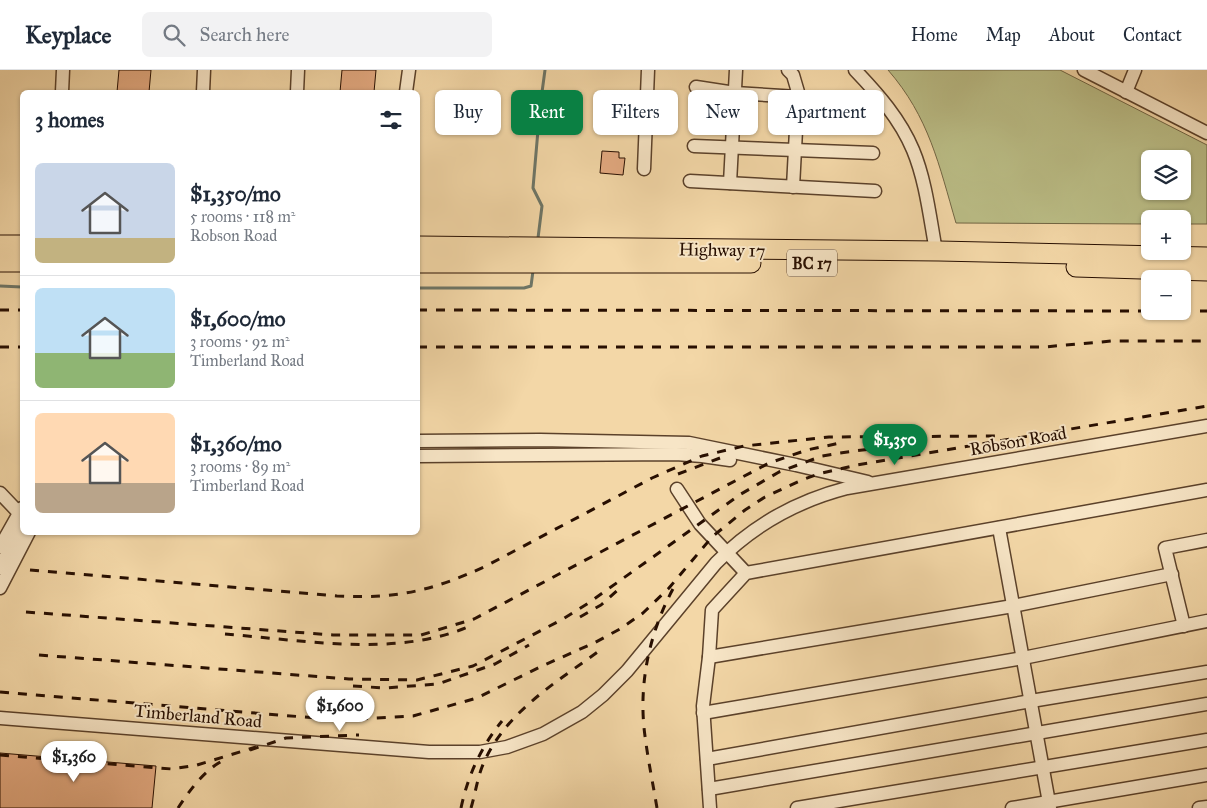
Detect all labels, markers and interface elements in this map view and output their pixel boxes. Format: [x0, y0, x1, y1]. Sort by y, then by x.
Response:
search box [142, 12, 492, 57]
text: Keyplace [25, 20, 112, 50]
icon: search [160, 21, 188, 49]
text: Search here [200, 23, 289, 46]
text: Home [911, 24, 958, 46]
text: Map [986, 24, 1021, 46]
text: About [1049, 24, 1095, 46]
text: Contact [1123, 24, 1182, 46]
chip: Buy [435, 90, 501, 135]
chip: Rent [511, 90, 583, 135]
chip: Filters [593, 90, 678, 135]
chip: New [688, 90, 758, 135]
chip: Apartment [768, 90, 884, 135]
icon: filters [377, 106, 405, 134]
text: 3 homes [35, 107, 104, 133]
map controls [1141, 150, 1191, 320]
button: layers [1141, 150, 1191, 200]
text: $1,350/mo [190, 181, 281, 207]
icon: home [75, 183, 135, 243]
text: 5 rooms · 118 m² [190, 207, 295, 226]
button: + [1141, 210, 1191, 260]
text: Robson Road [190, 226, 277, 245]
street label: Highway 17 [678, 238, 766, 263]
road number: BC 17 [787, 250, 837, 277]
button: − [1141, 270, 1191, 320]
text: $1,600/mo [190, 306, 286, 332]
icon: home [75, 308, 135, 368]
text: 3 rooms · 92 m² [190, 332, 290, 351]
text: Timberland Road [190, 351, 304, 370]
street label: Robson Road [968, 422, 1068, 460]
pin: $1,350 [854, 424, 936, 466]
text: $1,350 [873, 430, 917, 449]
text: $1,360/mo [190, 431, 282, 457]
icon: home [75, 433, 135, 493]
text: 3 rooms · 89 m² [190, 457, 290, 476]
text: Timberland Road [190, 476, 304, 495]
pin: $1,600 [299, 690, 381, 732]
text: $1,600 [317, 696, 363, 715]
street label: Timberland Road [133, 699, 263, 733]
pin: $1,360 [33, 740, 115, 783]
text: $1,360 [52, 747, 96, 766]

